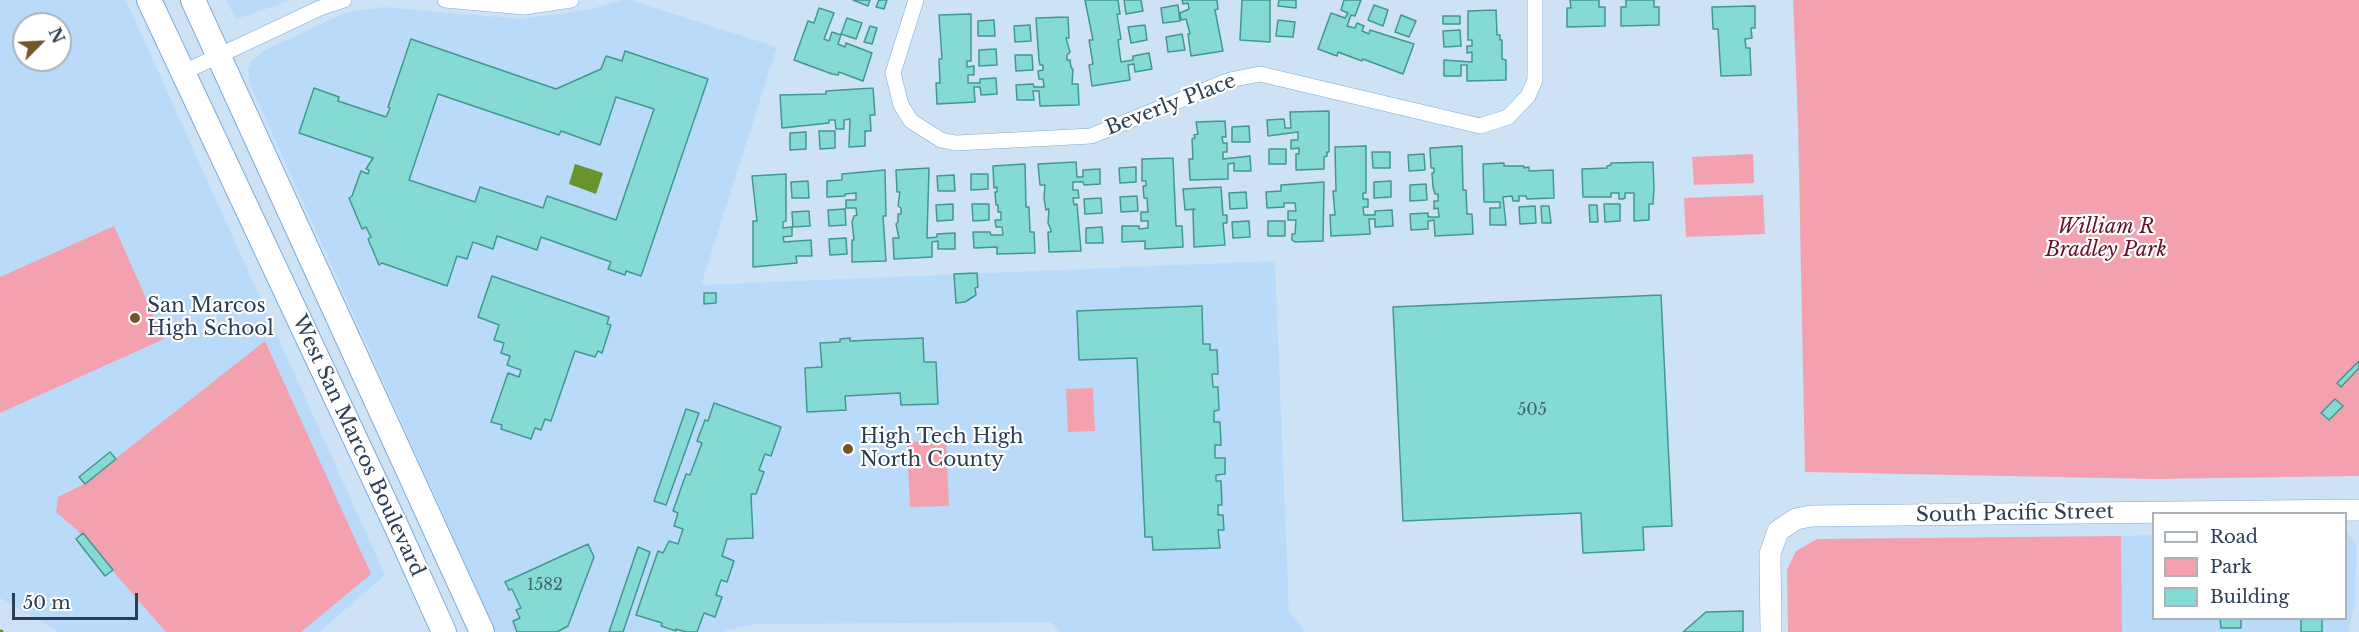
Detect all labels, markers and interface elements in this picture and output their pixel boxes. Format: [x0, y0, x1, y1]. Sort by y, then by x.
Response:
north arrow [12, 12, 72, 72]
text: N [44, 25, 69, 46]
street label: Beverly Place [1102, 69, 1240, 141]
park label: William R Bradley Park [2045, 215, 2167, 262]
place label: San Marcos High School [147, 294, 274, 341]
marker: San Marcos High School [128, 311, 142, 325]
street label: West San Marcos Boulevard [287, 312, 429, 580]
house number: 505 [1517, 400, 1547, 420]
place label: High Tech High North County [860, 425, 1023, 472]
marker: High Tech High North County [841, 442, 855, 456]
street label: South Pacific Street [1916, 500, 2114, 528]
legend [2152, 512, 2347, 620]
text: Road [2210, 526, 2258, 548]
text: Park [2210, 556, 2252, 578]
house number: 1582 [527, 575, 563, 595]
scale bar [15, 581, 141, 619]
text: Building [2210, 586, 2289, 608]
text: 50 m [23, 592, 71, 614]

